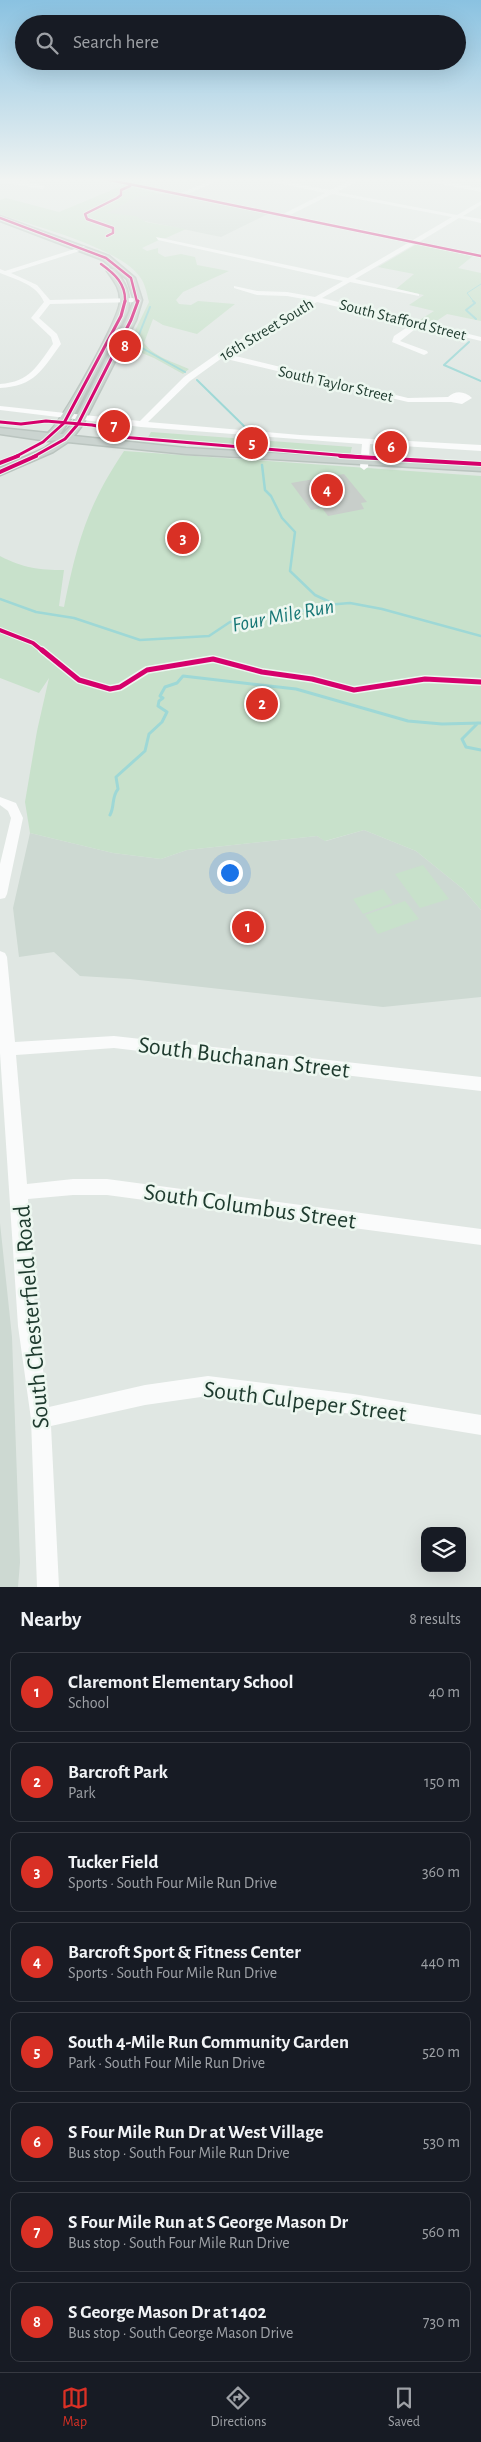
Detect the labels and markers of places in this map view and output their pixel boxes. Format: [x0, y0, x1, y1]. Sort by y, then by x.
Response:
pin: 8 [109, 327, 141, 365]
pin: 7 [98, 407, 130, 445]
pin: 5 [236, 424, 268, 462]
pin: 6 [375, 428, 407, 466]
pin: 4 [311, 471, 343, 509]
pin: 3 [167, 519, 199, 557]
pin: 2 [246, 685, 278, 723]
pin: 1 [232, 908, 264, 946]

